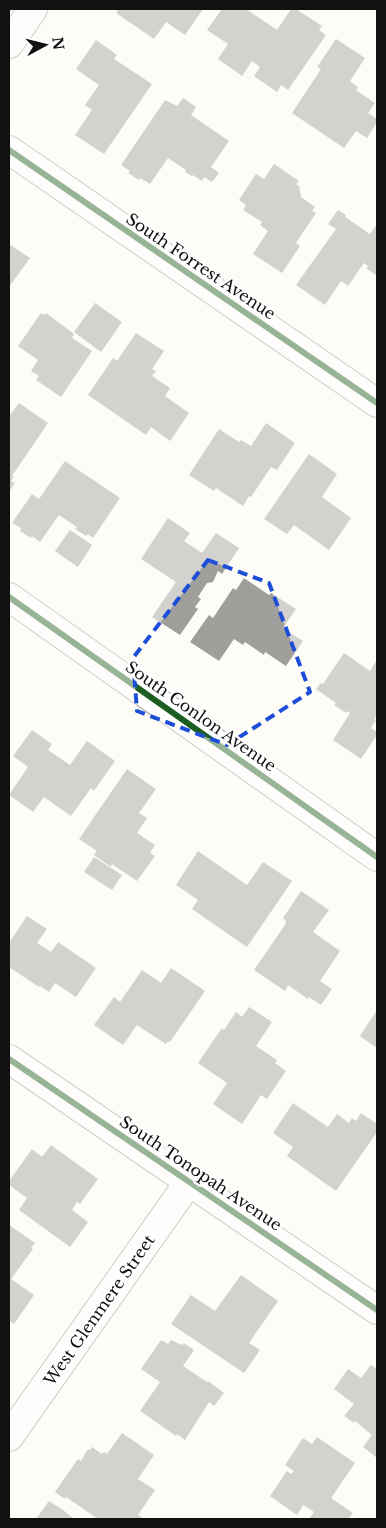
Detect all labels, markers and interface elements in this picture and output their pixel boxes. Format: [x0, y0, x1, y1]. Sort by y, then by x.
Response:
north arrow [20, 20, 70, 70]
text: N [48, 36, 68, 51]
street label: South Forrest Avenue [122, 208, 280, 324]
street label: South Conlon Avenue [122, 656, 280, 776]
street label: South Tonopah Avenue [116, 1111, 286, 1235]
street label: West Glenmere Street [39, 1231, 159, 1390]

